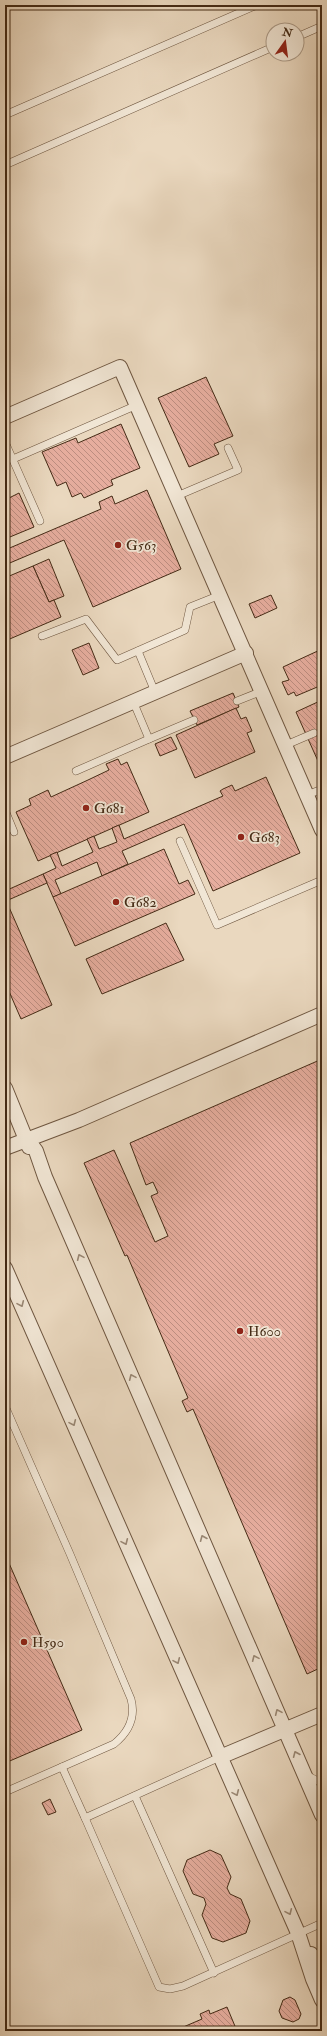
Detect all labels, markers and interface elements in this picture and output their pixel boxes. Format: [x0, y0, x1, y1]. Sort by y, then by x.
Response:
north arrow [265, 22, 305, 62]
text: N [280, 25, 295, 41]
place label: G563 [126, 537, 156, 554]
marker: G563 [113, 540, 123, 550]
place label: G681 [94, 800, 124, 817]
marker: G681 [81, 803, 91, 813]
place label: G683 [249, 829, 280, 846]
marker: G683 [236, 832, 246, 842]
place label: G682 [124, 894, 156, 911]
marker: G682 [111, 897, 121, 907]
one-way arrow [77, 1254, 85, 1262]
one-way arrow [16, 1300, 24, 1307]
place label: H600 [248, 1323, 281, 1340]
marker: H600 [235, 1326, 245, 1336]
one-way arrow [129, 1373, 137, 1381]
one-way arrow [68, 1419, 76, 1426]
one-way arrow [199, 1535, 207, 1542]
one-way arrow [120, 1538, 128, 1545]
place label: H590 [32, 1634, 64, 1651]
marker: H590 [19, 1637, 29, 1647]
one-way arrow [251, 1654, 259, 1661]
one-way arrow [172, 1657, 180, 1664]
one-way arrow [275, 1708, 283, 1716]
one-way arrow [293, 1750, 301, 1758]
one-way arrow [231, 1789, 239, 1796]
one-way arrow [284, 1908, 292, 1915]

